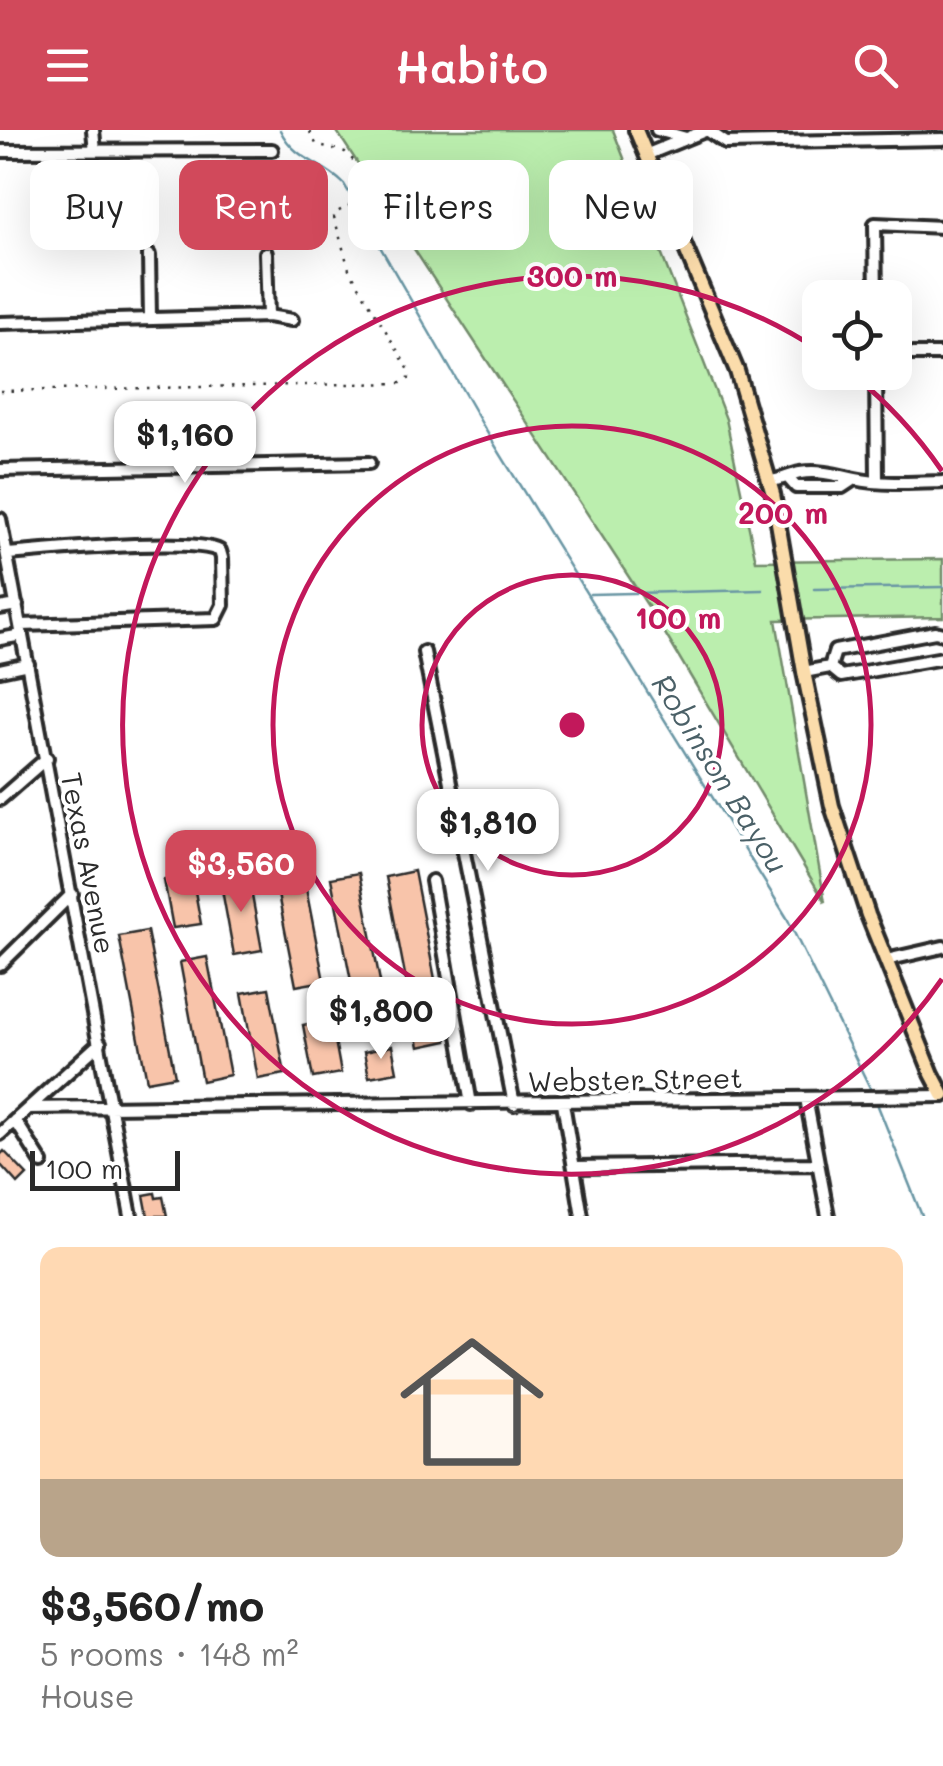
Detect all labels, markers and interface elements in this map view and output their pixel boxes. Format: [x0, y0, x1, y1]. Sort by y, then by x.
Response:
text: Habito [395, 36, 548, 94]
icon: menu [40, 38, 95, 93]
icon: search [848, 38, 903, 93]
chip: Buy [30, 160, 159, 250]
chip: Rent [179, 160, 328, 250]
chip: Filters [348, 160, 529, 250]
chip: New [549, 160, 693, 250]
text: 300 m [526, 255, 618, 295]
map controls [802, 280, 912, 390]
button: locate [802, 280, 912, 390]
pin: $1,160 [104, 401, 266, 486]
text: $1,160 [136, 412, 234, 454]
text: 200 m [738, 492, 828, 532]
text: 100 m [635, 597, 721, 637]
water label: Robinson Bayou [644, 666, 798, 880]
centre of rings [554, 707, 590, 743]
street label: Texas Avenue [54, 769, 124, 957]
pin: $1,810 [407, 789, 569, 874]
text: $1,810 [439, 800, 537, 842]
pin: $3,560 [160, 830, 322, 915]
text: $3,560 [187, 841, 295, 883]
pin: $1,800 [300, 977, 462, 1062]
text: $1,800 [329, 988, 433, 1030]
street label: Webster Street [527, 1059, 743, 1099]
scale bar [30, 1146, 180, 1190]
text: 100 m [45, 1150, 123, 1186]
icon: home [382, 1312, 562, 1492]
text: $3,560/mo [40, 1577, 264, 1632]
text: 5 rooms · 148 m² [40, 1632, 299, 1674]
text: House [40, 1674, 135, 1716]

